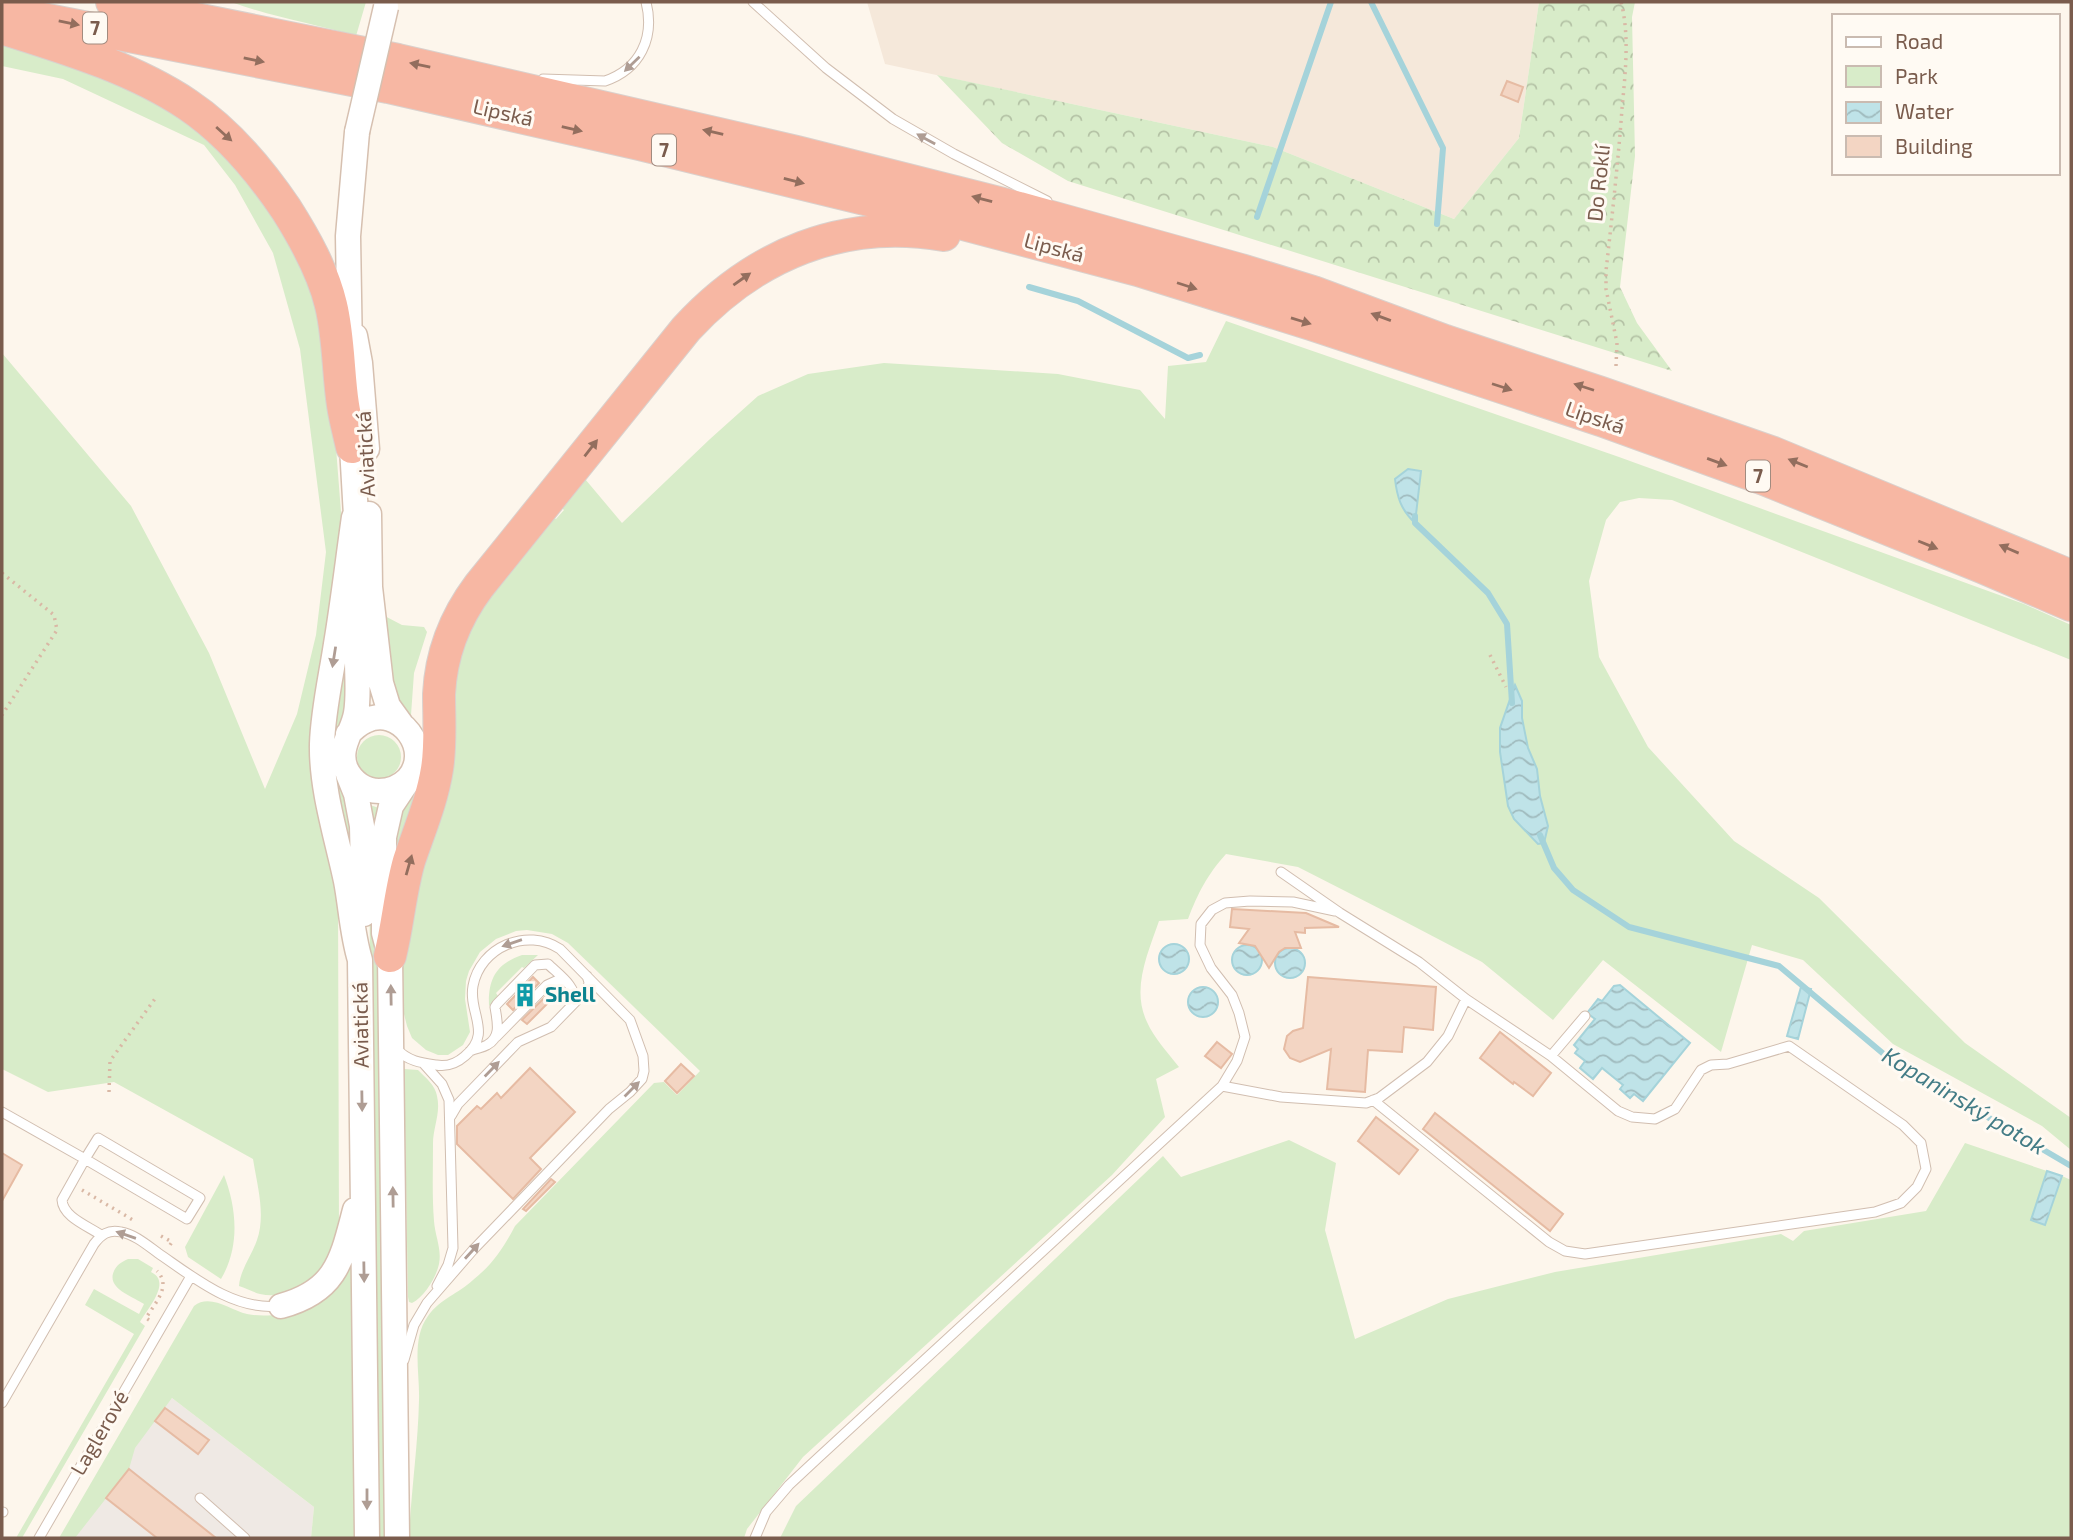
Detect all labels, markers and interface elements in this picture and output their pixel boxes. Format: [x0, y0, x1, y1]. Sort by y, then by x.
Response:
road number: 7 [83, 12, 107, 44]
legend [1832, 14, 2059, 175]
one-way arrow [58, 18, 80, 29]
text: Road [1895, 28, 1943, 53]
one-way arrow [243, 54, 265, 65]
one-way arrow [623, 56, 640, 73]
one-way arrow [409, 59, 431, 70]
text: Park [1895, 63, 1938, 88]
street label: Lipská [471, 92, 536, 131]
text: Water [1895, 98, 1954, 123]
one-way arrow [561, 123, 583, 134]
one-way arrow [215, 126, 232, 142]
one-way arrow [702, 126, 724, 137]
one-way arrow [916, 133, 935, 145]
text: Building [1895, 133, 1973, 158]
road number: 7 [652, 134, 676, 166]
street label: Do Roklí [1581, 142, 1614, 223]
one-way arrow [783, 176, 805, 187]
one-way arrow [971, 193, 992, 203]
street label: Lipská [1022, 227, 1087, 267]
one-way arrow [733, 272, 751, 286]
one-way arrow [1176, 281, 1197, 291]
one-way arrow [1370, 312, 1391, 323]
one-way arrow [1291, 316, 1312, 326]
one-way arrow [1573, 381, 1594, 392]
one-way arrow [1491, 382, 1512, 393]
street label: Lipská [1563, 395, 1628, 438]
street label: Aviatická [350, 410, 379, 498]
one-way arrow [583, 439, 597, 457]
one-way arrow [1706, 456, 1727, 467]
one-way arrow [1788, 457, 1808, 469]
road number: 7 [1746, 461, 1770, 491]
one-way arrow [1918, 539, 1939, 550]
one-way arrow [1998, 543, 2019, 554]
one-way arrow [328, 646, 339, 668]
one-way arrow [404, 854, 414, 875]
one-way arrow [502, 938, 523, 949]
building icon: Shell [511, 981, 539, 1009]
place label: Shell [545, 981, 596, 1006]
street label: Aviatická [346, 982, 373, 1068]
one-way arrow [385, 984, 397, 1006]
water label: Kopaninský potok [1878, 1040, 2051, 1160]
one-way arrow [484, 1061, 500, 1078]
one-way arrow [623, 1081, 640, 1098]
one-way arrow [356, 1091, 368, 1113]
one-way arrow [388, 1186, 399, 1208]
one-way arrow [115, 1229, 136, 1240]
one-way arrow [464, 1242, 480, 1260]
one-way arrow [358, 1261, 370, 1283]
street label: Laglerové [64, 1385, 133, 1479]
one-way arrow [361, 1489, 373, 1511]

